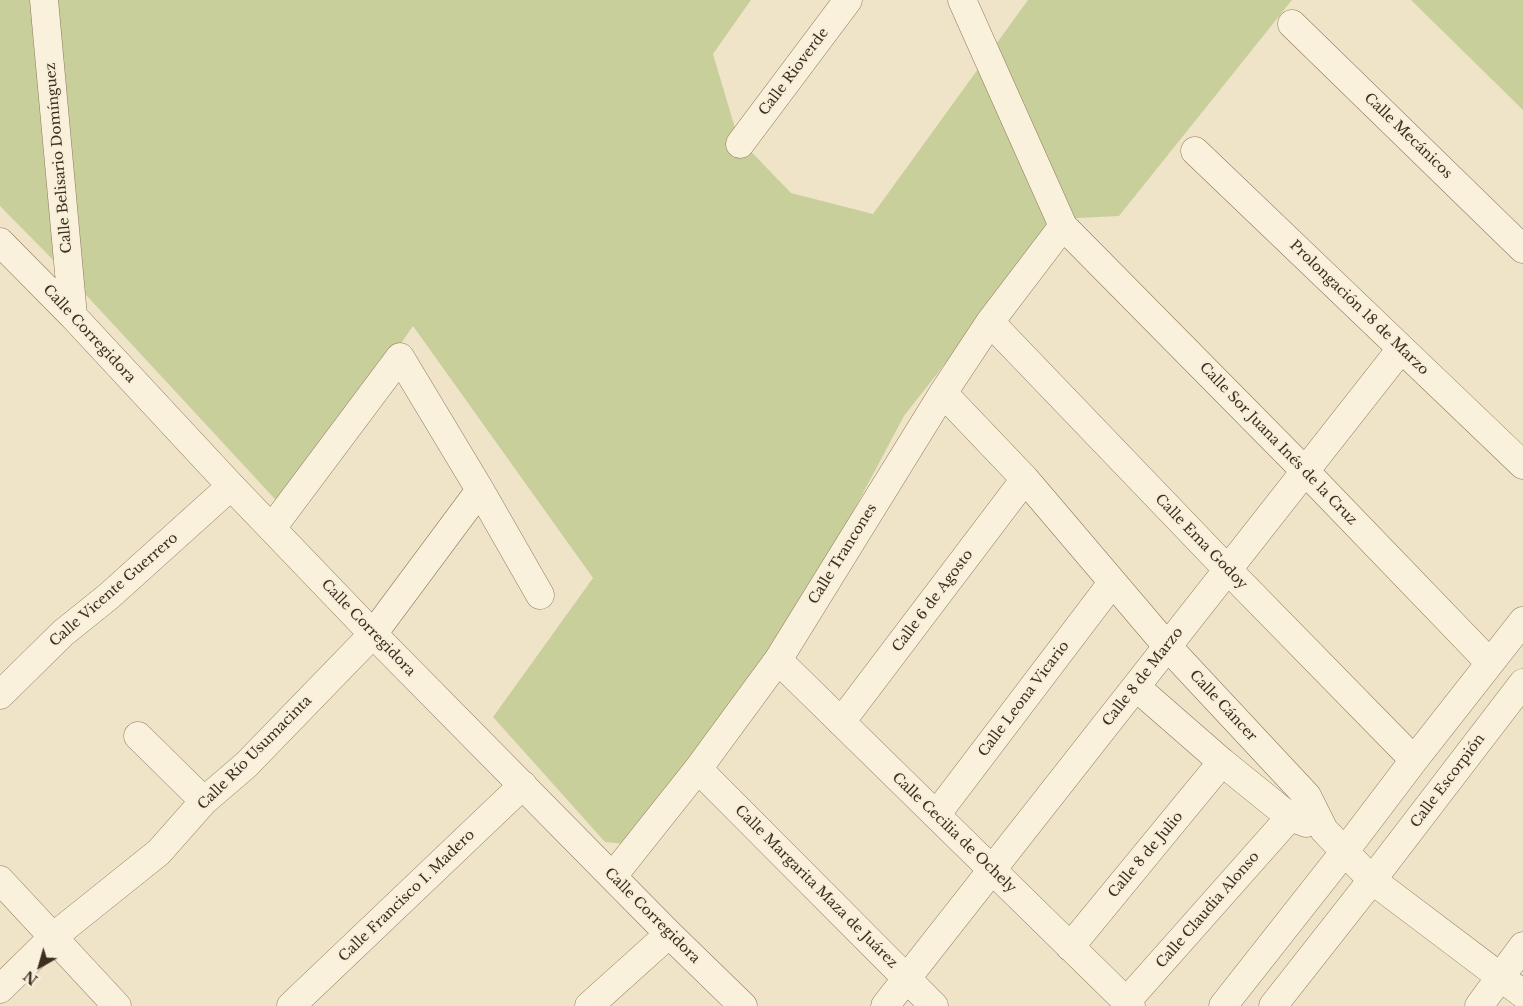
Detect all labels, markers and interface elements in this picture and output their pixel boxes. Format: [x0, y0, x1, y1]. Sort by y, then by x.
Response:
street label: Calle Rioverde [756, 25, 832, 119]
street label: Calle Belisario Domínguez [42, 62, 76, 254]
street label: Calle Mecánicos [1361, 90, 1455, 182]
street label: Prolongación 18 de Marzo [1286, 237, 1432, 379]
street label: Calle Corregidora [39, 281, 139, 387]
street label: Calle Sor Juana Inés de la Cruz [1196, 359, 1360, 529]
street label: Calle Ema Godoy [1151, 491, 1251, 593]
street label: Calle Trancones [805, 501, 881, 607]
street label: Calle Vicente Guerrero [46, 530, 182, 650]
street label: Calle 6 de Agosto [889, 547, 977, 655]
street label: Calle Corregidora [318, 576, 418, 680]
street label: Calle 8 de Marzo [1099, 624, 1187, 730]
street label: Calle Leona Vicario [975, 638, 1073, 760]
street label: Calle Cáncer [1186, 667, 1260, 745]
street label: Calle Río Usumacinta [195, 693, 315, 813]
street label: Calle Escorpión [1407, 731, 1489, 831]
street label: Calle Cecilia de Ochely [888, 769, 1020, 897]
street label: Calle Margarita Maza de Juárez [731, 802, 901, 972]
street label: Calle 8 de Julio [1105, 809, 1187, 901]
street label: Calle Francisco I. Madero [336, 827, 478, 965]
street label: Calle Claudia Alonso [1153, 848, 1263, 972]
street label: Calle Corregidora [601, 865, 703, 967]
north arrow [15, 941, 65, 991]
text: N [20, 967, 42, 989]

